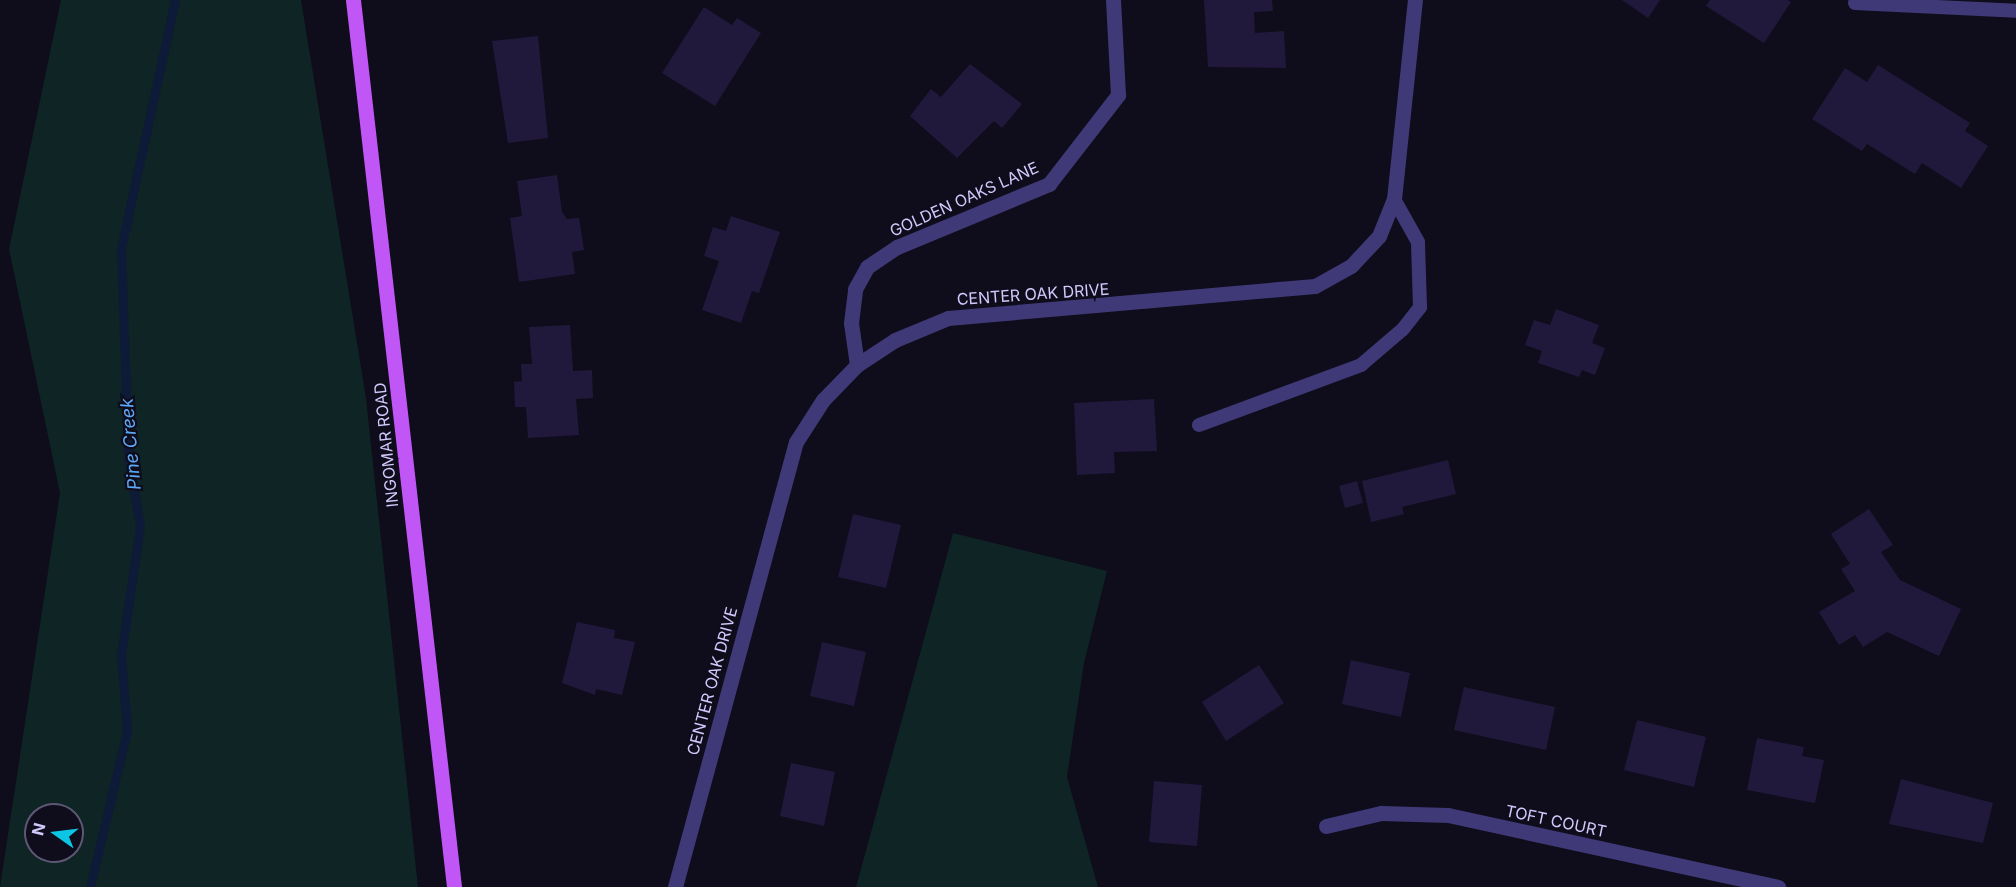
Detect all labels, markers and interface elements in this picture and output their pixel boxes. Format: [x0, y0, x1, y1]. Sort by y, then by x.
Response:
street label: GOLDEN OAKS LANE [887, 158, 1041, 240]
street label: CENTER OAK DRIVE [956, 279, 1110, 309]
street label: INGOMAR ROAD [370, 382, 402, 508]
water label: Pine Creek [116, 397, 146, 491]
street label: CENTER OAK DRIVE [683, 605, 741, 757]
street label: TOFT COURT [1504, 801, 1608, 841]
north arrow [24, 803, 84, 863]
text: N [27, 821, 50, 837]

